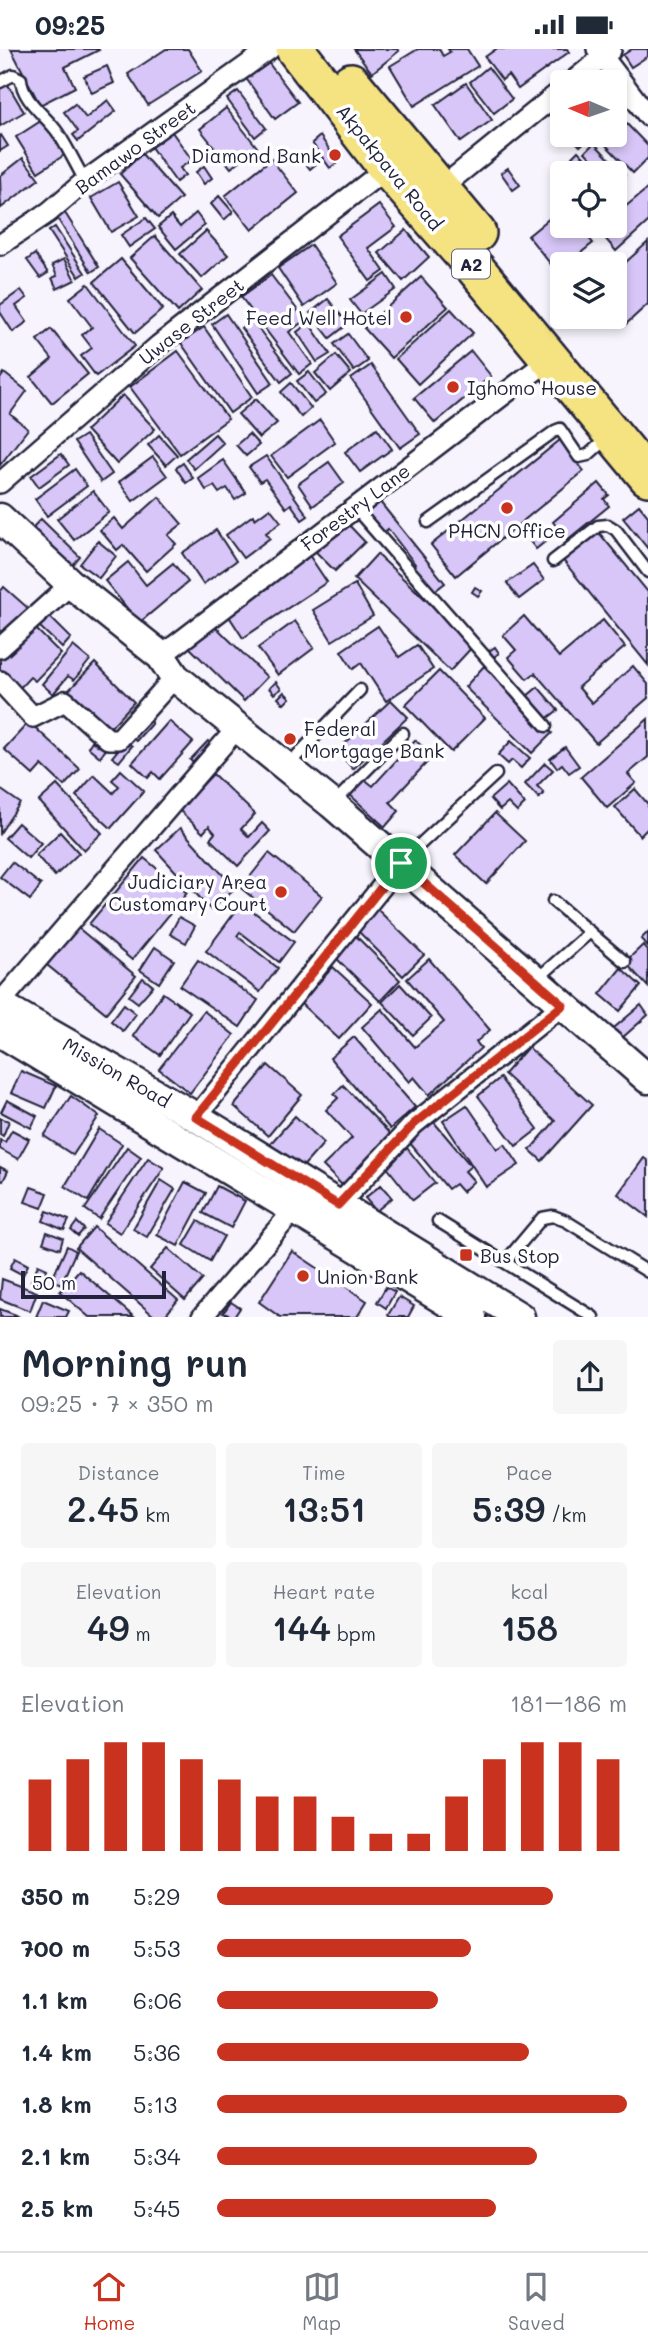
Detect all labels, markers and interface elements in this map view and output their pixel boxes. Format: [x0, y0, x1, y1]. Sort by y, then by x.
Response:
text: 09:25 [35, 8, 105, 42]
north arrow [550, 70, 626, 147]
map controls [550, 70, 627, 329]
street label: Bamawo Street [70, 95, 200, 199]
street label: Akpakpava Road [331, 99, 449, 235]
place label: Diamond Bank [191, 143, 321, 168]
marker: Diamond Bank [327, 147, 343, 163]
button: locate [550, 161, 627, 238]
road number: A2 [452, 249, 490, 279]
button: layers [550, 252, 627, 329]
street label: Uwase Street [133, 272, 249, 370]
place label: Feed Well Hotel [246, 305, 392, 330]
marker: Feed Well Hotel [398, 309, 414, 325]
place label: Ighomo House [467, 375, 597, 400]
marker: Ighomo House [445, 379, 461, 395]
street label: Forestry Lane [295, 458, 415, 556]
marker: PHCN Office [499, 500, 515, 516]
place label: PHCN Office [448, 518, 566, 543]
place label: Federal Mortgage Bank [304, 716, 444, 763]
marker: Federal Mortgage Bank [282, 731, 298, 747]
pin [371, 833, 431, 893]
icon: arrive [382, 844, 420, 882]
place label: Judiciary Area Customary Court [109, 869, 267, 916]
marker: Judiciary Area Customary Court [273, 884, 289, 900]
street label: Mission Road [59, 1031, 175, 1113]
place label: Bus Stop [480, 1243, 560, 1268]
marker: Bus Stop [458, 1247, 474, 1263]
place label: Union Bank [317, 1264, 418, 1289]
scale bar [21, 1267, 166, 1299]
marker: Union Bank [295, 1268, 311, 1284]
text: 50 m [32, 1270, 76, 1295]
text: Morning run [21, 1337, 248, 1387]
button: share [553, 1340, 627, 1414]
text: 09:25 · 7 × 350 m [21, 1388, 214, 1418]
text: Distance [78, 1460, 160, 1485]
text: Time [302, 1460, 346, 1485]
text: Pace [506, 1460, 553, 1485]
text: 2.45 [67, 1485, 139, 1531]
text: 13:51 [282, 1485, 366, 1531]
text: 5:39 [472, 1485, 545, 1531]
text: km [139, 1502, 170, 1527]
text: /km [545, 1502, 587, 1527]
text: Elevation [76, 1579, 161, 1604]
text: Heart rate [273, 1579, 375, 1604]
text: kcal [510, 1579, 548, 1604]
text: 49 [87, 1604, 129, 1650]
text: 144 [272, 1604, 331, 1650]
text: 158 [501, 1604, 558, 1650]
text: m [129, 1621, 151, 1646]
text: bpm [331, 1621, 376, 1646]
text: Elevation [21, 1688, 124, 1718]
text: 181–186 m [510, 1688, 627, 1718]
text: 350 m [21, 1881, 90, 1911]
text: 5:29 [133, 1881, 180, 1911]
text: 700 m [21, 1933, 90, 1963]
text: 5:53 [133, 1933, 180, 1963]
text: 1.1 km [21, 1985, 87, 2015]
text: 6:06 [133, 1985, 182, 2015]
text: 1.4 km [21, 2037, 92, 2067]
text: 5:36 [133, 2037, 181, 2067]
text: 1.8 km [21, 2089, 91, 2119]
text: 5:13 [133, 2089, 177, 2119]
text: 2.1 km [21, 2141, 90, 2171]
text: 5:34 [133, 2141, 181, 2171]
text: 2.5 km [21, 2193, 93, 2223]
text: 5:45 [133, 2193, 180, 2223]
tab: Home [84, 2268, 135, 2335]
tab: Map [302, 2268, 341, 2335]
tab: Saved [508, 2268, 564, 2335]

